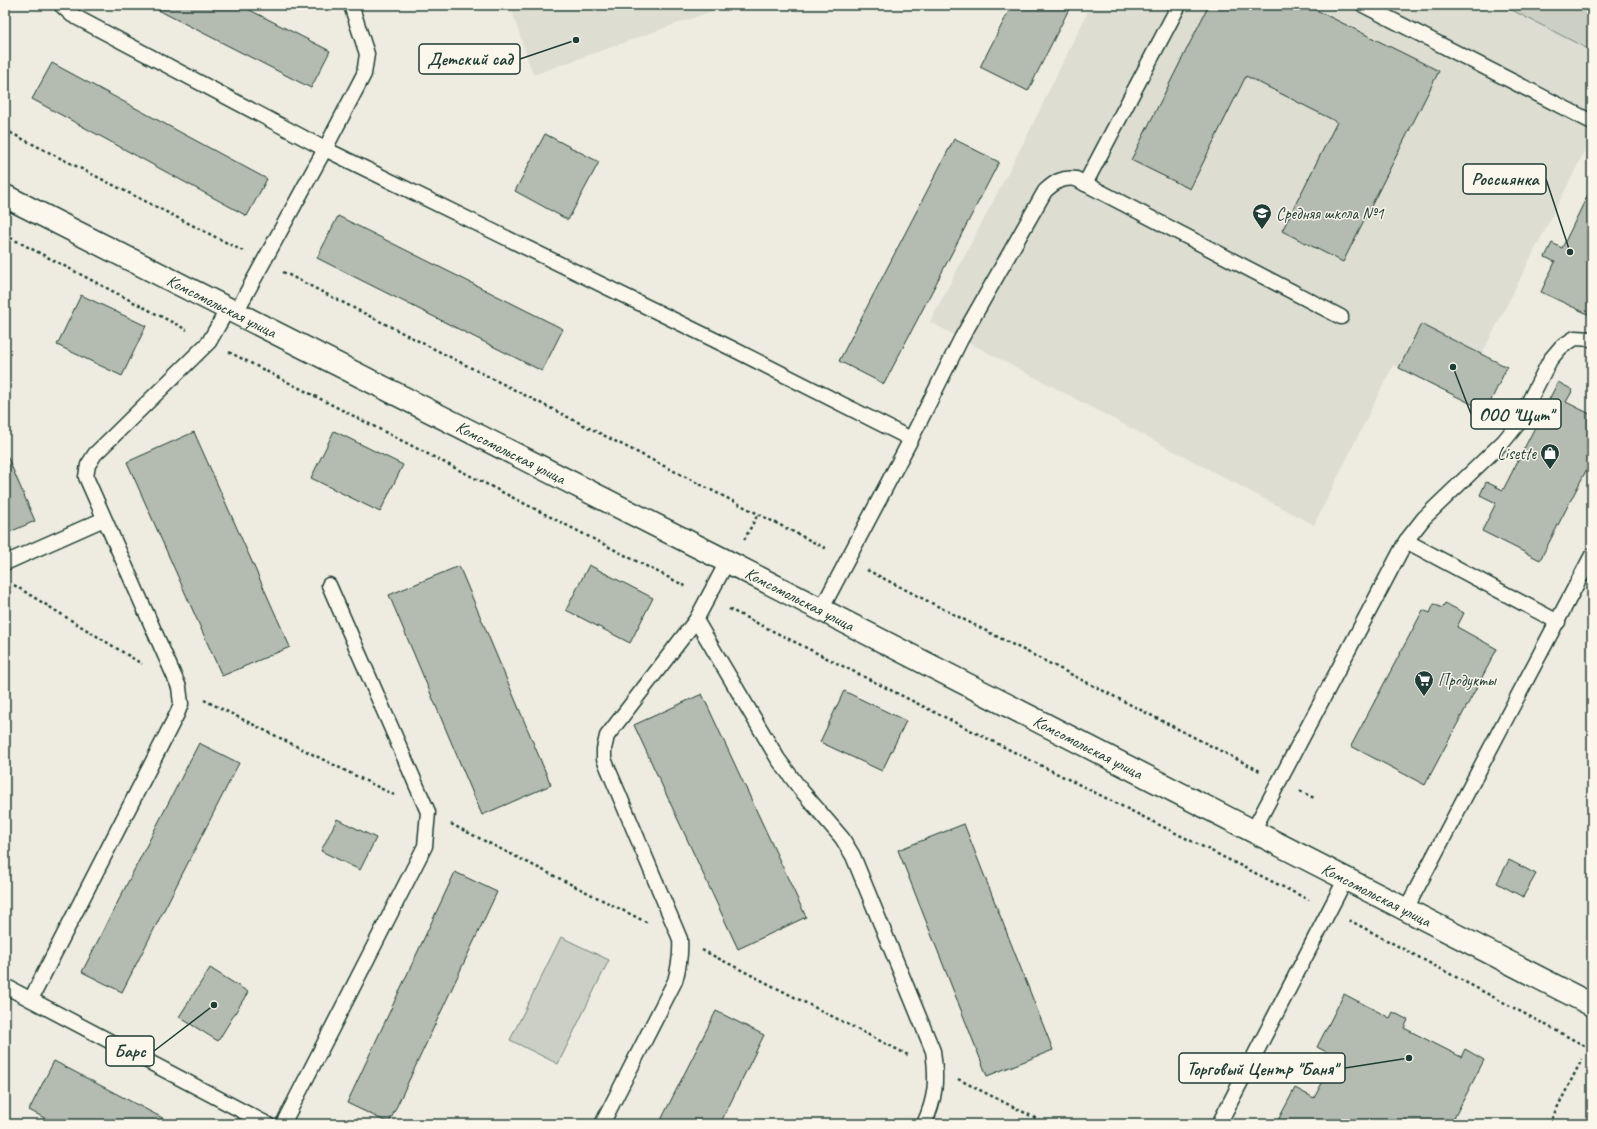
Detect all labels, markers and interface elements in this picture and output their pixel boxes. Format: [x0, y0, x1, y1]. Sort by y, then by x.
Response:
callout: Детский сад [419, 44, 520, 74]
text: Детский сад [427, 48, 514, 70]
callout: Россиянка [1463, 164, 1546, 194]
text: Россиянка [1471, 168, 1541, 190]
school or university icon: Средняя школа №1 [1251, 202, 1273, 230]
place label: Средняя школа №1 [1276, 203, 1385, 224]
street label: Комсомольская улица [163, 270, 281, 343]
callout: ООО "Щит" [1471, 399, 1561, 429]
text: ООО "Щит" [1479, 404, 1557, 426]
street label: Комсомольская улица [452, 416, 570, 490]
shop icon: Lisette [1539, 442, 1561, 470]
place label: Lisette [1497, 443, 1537, 464]
street label: Комсомольская улица [741, 562, 859, 636]
supermarket icon: Продукты [1413, 669, 1435, 697]
place label: Продукты [1438, 670, 1498, 691]
street label: Комсомольская улица [1030, 710, 1147, 784]
street label: Комсомольская улица [1318, 858, 1435, 932]
callout: Барс [106, 1036, 154, 1066]
text: Барс [114, 1040, 147, 1062]
callout: Торговый Центр "Баня" [1179, 1053, 1345, 1083]
text: Торговый Центр "Баня" [1187, 1058, 1341, 1080]

